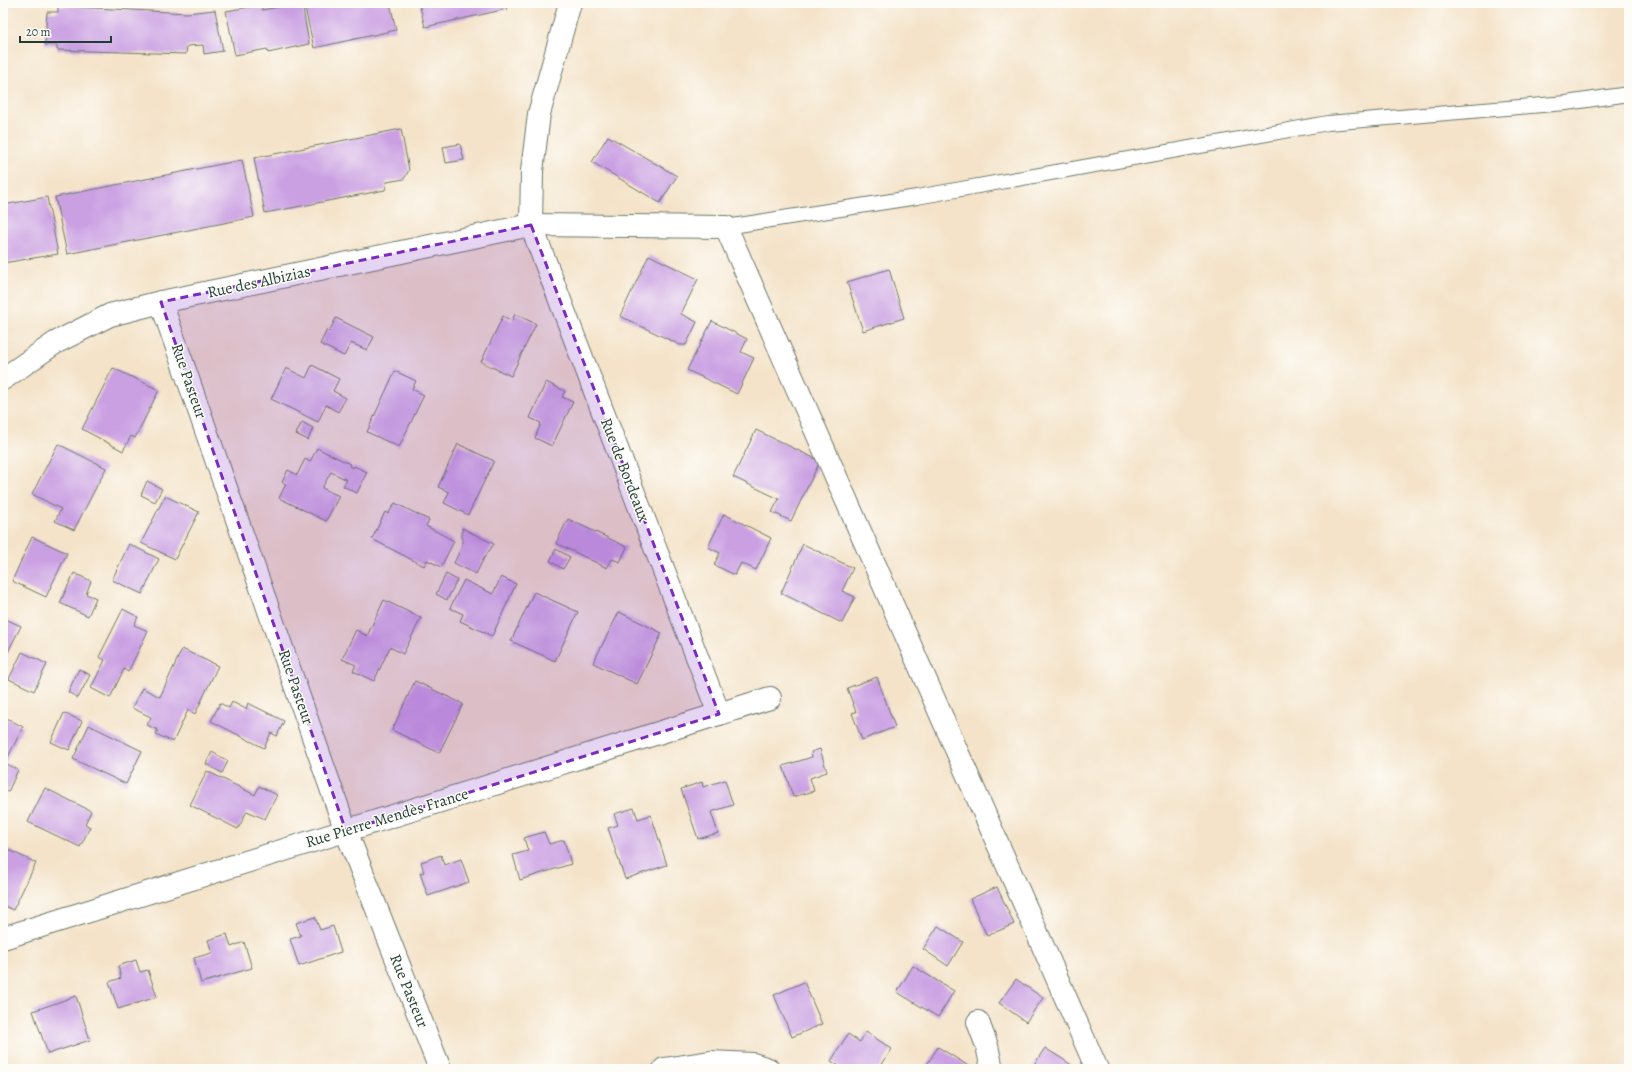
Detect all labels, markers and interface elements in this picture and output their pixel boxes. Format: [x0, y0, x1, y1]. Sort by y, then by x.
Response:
scale bar [20, 18, 111, 44]
text: 20 m [26, 24, 50, 40]
street label: Rue des Albizias [205, 260, 313, 304]
street label: Rue Pasteur [166, 341, 212, 421]
street label: Rue de Bordeaux [595, 415, 655, 526]
street label: Rue Pasteur [273, 647, 319, 727]
street label: Rue Pierre Mendès France [303, 783, 471, 853]
street label: Rue Pasteur [384, 951, 434, 1031]

